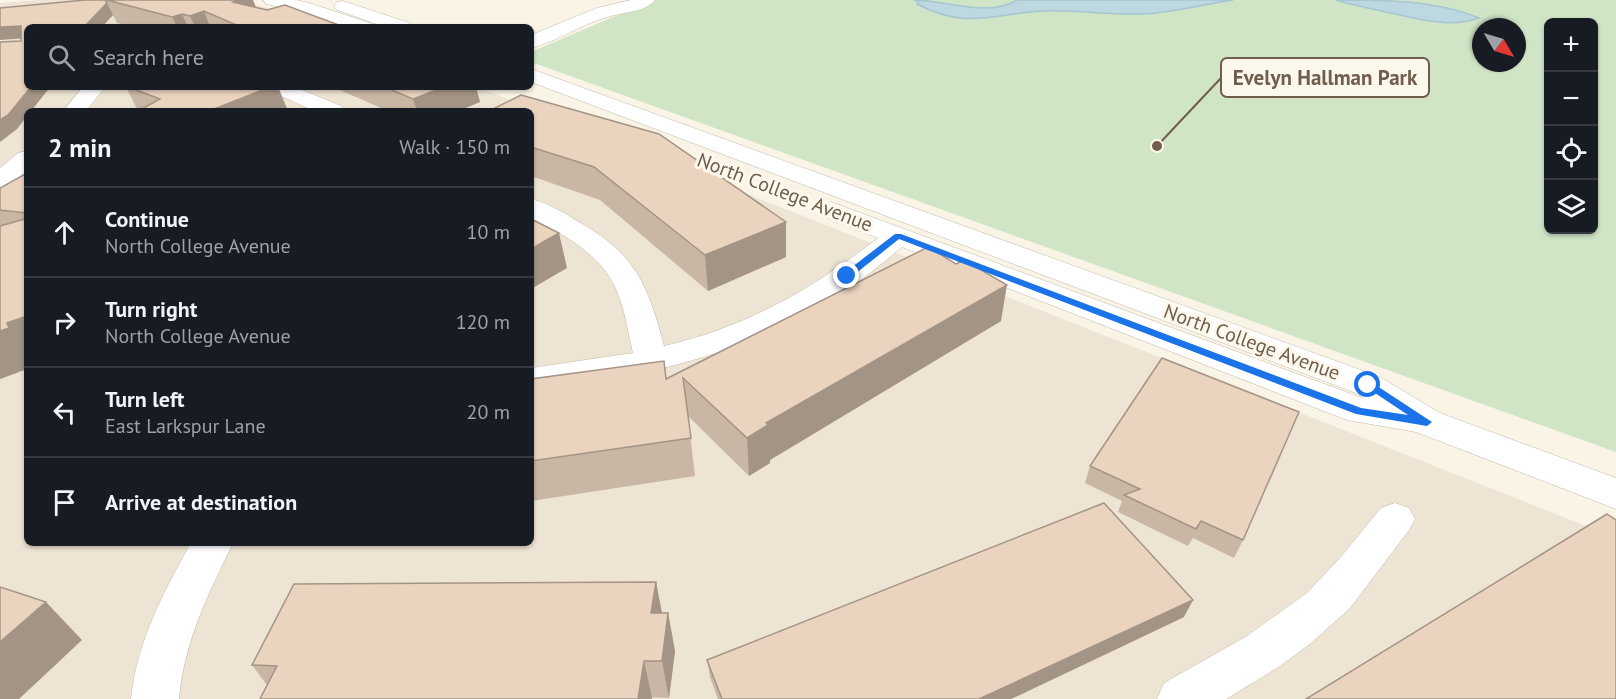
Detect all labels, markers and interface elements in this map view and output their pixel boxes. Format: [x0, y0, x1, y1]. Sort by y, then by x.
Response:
north arrow [1472, 18, 1526, 72]
map controls [1544, 18, 1598, 234]
button: + [1544, 18, 1598, 72]
search box [24, 24, 534, 90]
icon: search [45, 41, 78, 74]
text: Search here [93, 43, 204, 71]
callout: Evelyn Hallman Park [1221, 58, 1429, 97]
text: Evelyn Hallman Park [1233, 64, 1418, 91]
button: − [1544, 72, 1598, 126]
button: locate [1544, 126, 1598, 180]
text: 2 min [48, 131, 111, 164]
text: Walk · 150 m [399, 134, 510, 160]
street label: North College Avenue [694, 147, 876, 237]
button: layers [1544, 180, 1598, 234]
text: Continue [105, 205, 189, 233]
icon: ahead [48, 216, 81, 249]
text: 10 m [467, 219, 510, 245]
text: North College Avenue [105, 233, 291, 259]
route end [833, 262, 859, 288]
text: Turn right [105, 295, 197, 323]
street label: North College Avenue [1160, 298, 1344, 386]
icon: right [48, 306, 81, 339]
text: 120 m [456, 309, 510, 335]
text: North College Avenue [105, 323, 291, 349]
route start [1354, 371, 1380, 397]
text: Turn left [105, 385, 185, 413]
icon: left [48, 396, 81, 429]
text: 20 m [467, 399, 510, 425]
text: East Larkspur Lane [105, 413, 266, 439]
icon: arrive [48, 486, 81, 519]
text: Arrive at destination [105, 488, 297, 516]

